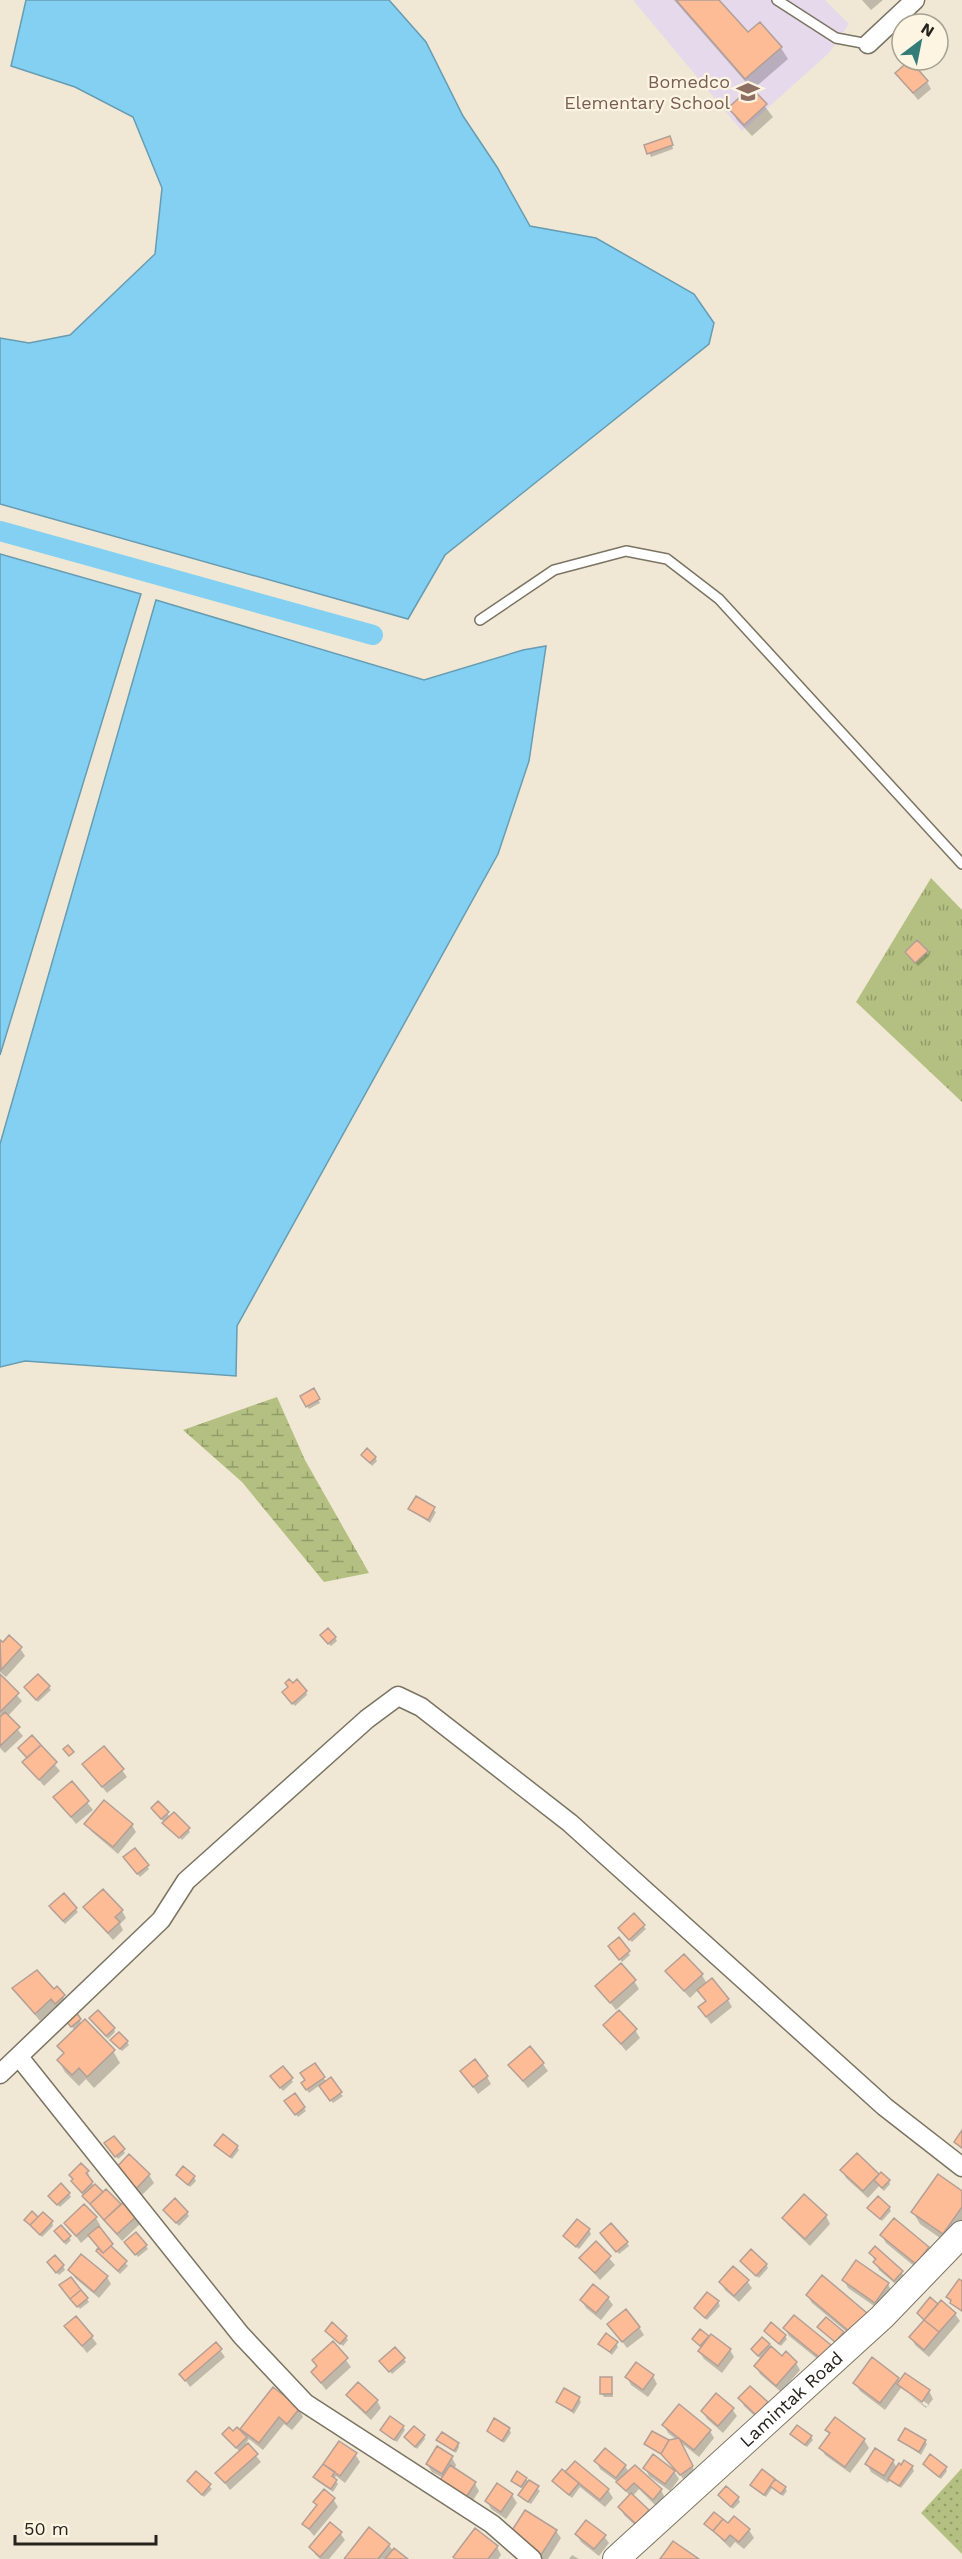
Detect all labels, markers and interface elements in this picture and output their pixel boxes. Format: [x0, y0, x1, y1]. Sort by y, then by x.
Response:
north arrow [890, 12, 950, 72]
text: N [918, 19, 938, 41]
place label: Bomedco Elementary School [564, 71, 730, 113]
school or university icon: Bomedco Elementary School [735, 79, 761, 105]
street label: Lamintak Road [735, 2347, 847, 2451]
scale bar [15, 2508, 156, 2546]
text: 50 m [24, 2518, 69, 2539]

